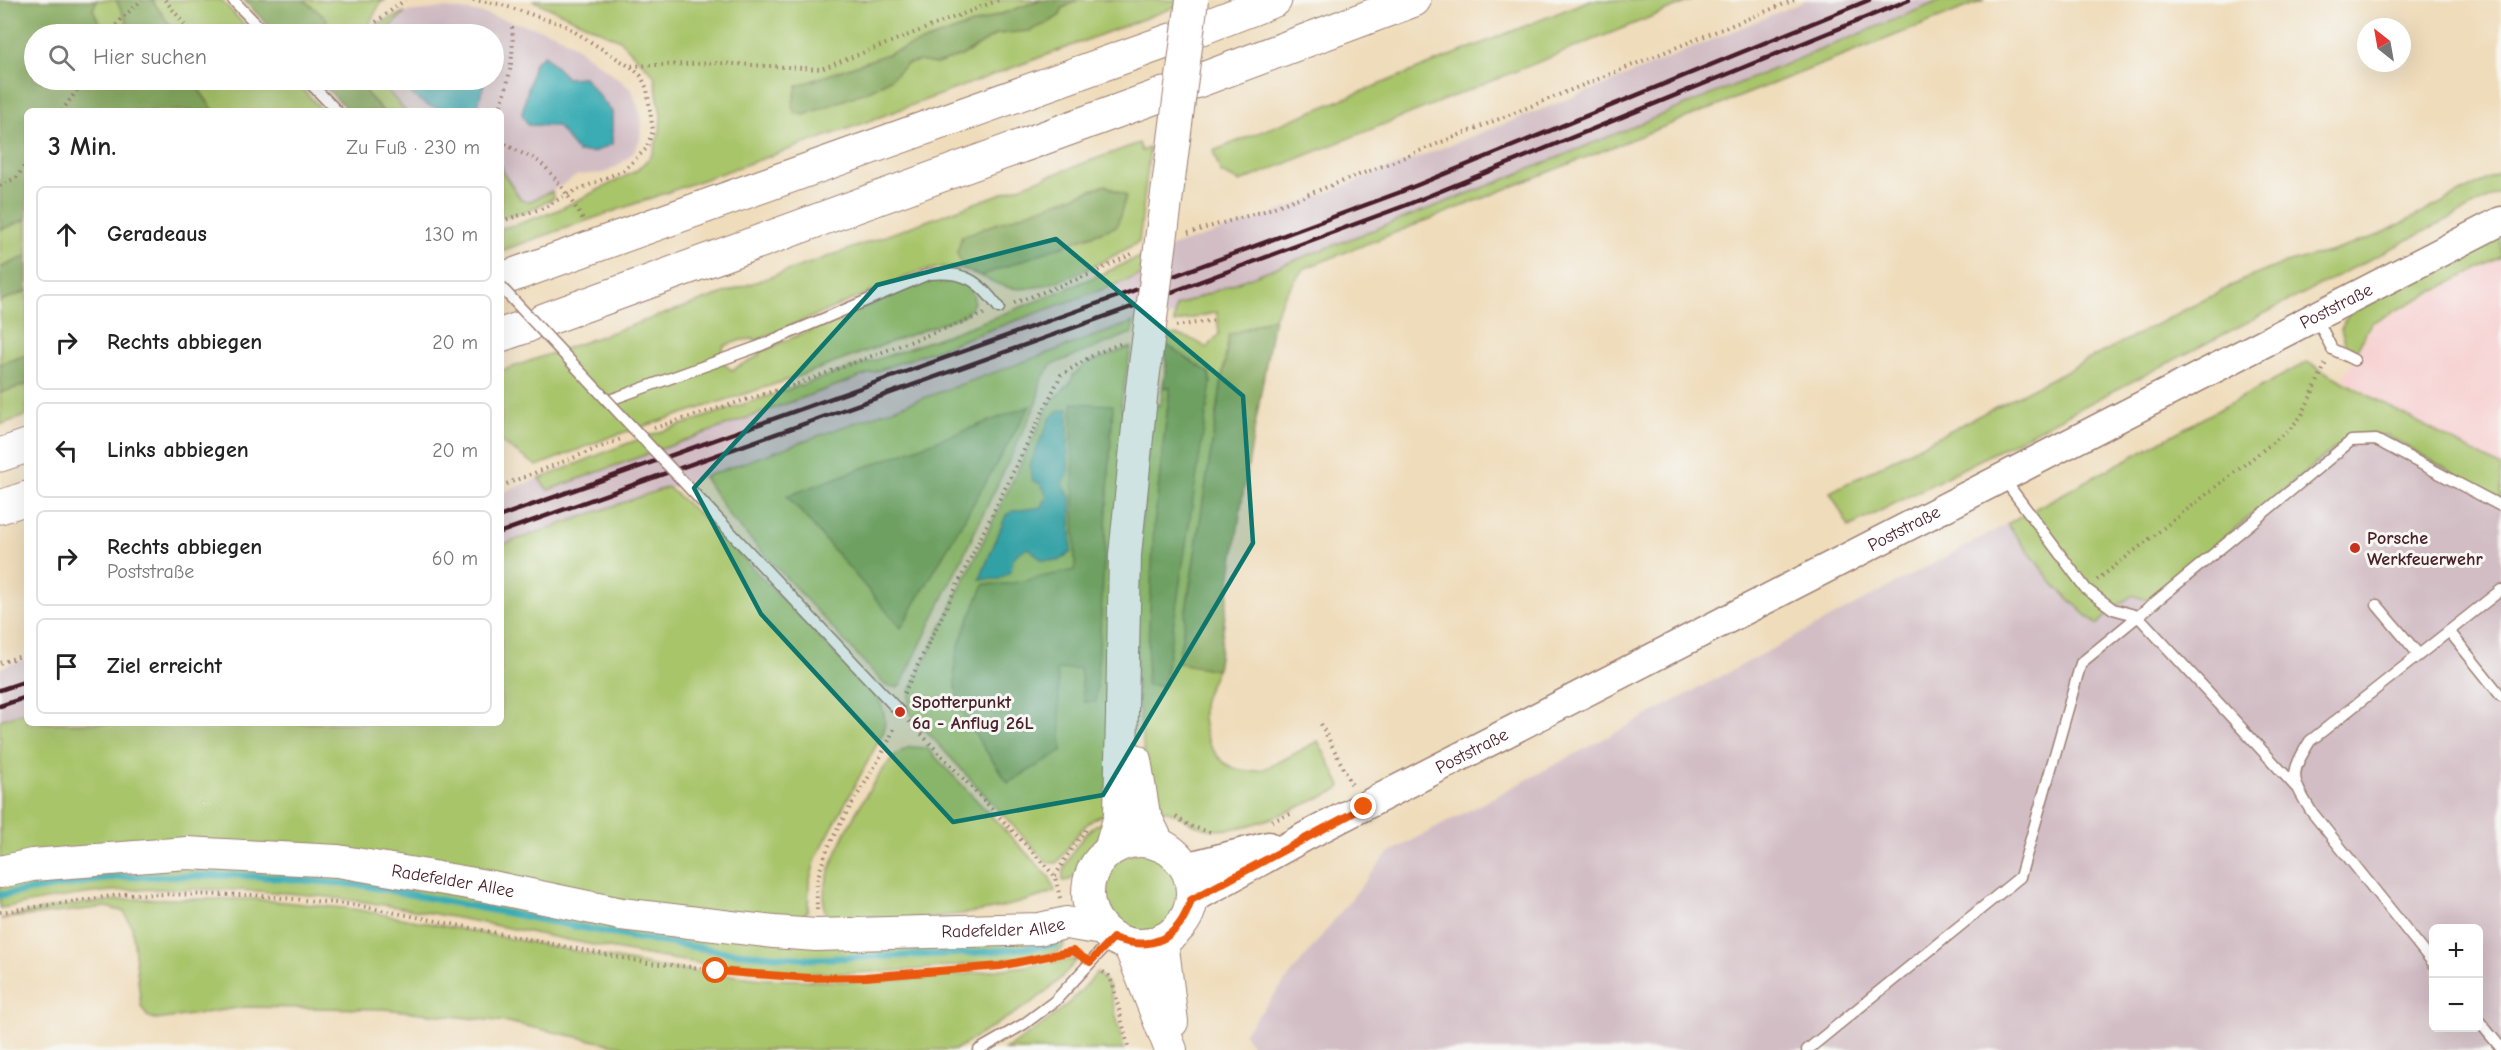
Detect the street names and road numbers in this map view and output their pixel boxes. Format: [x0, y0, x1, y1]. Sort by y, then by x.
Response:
street label: Poststraße [2296, 279, 2376, 333]
street label: Poststraße [1864, 501, 1944, 556]
street label: Poststraße [1432, 723, 1512, 778]
street label: Radefelder Allee [390, 860, 516, 902]
street label: Radefelder Allee [941, 913, 1067, 942]

